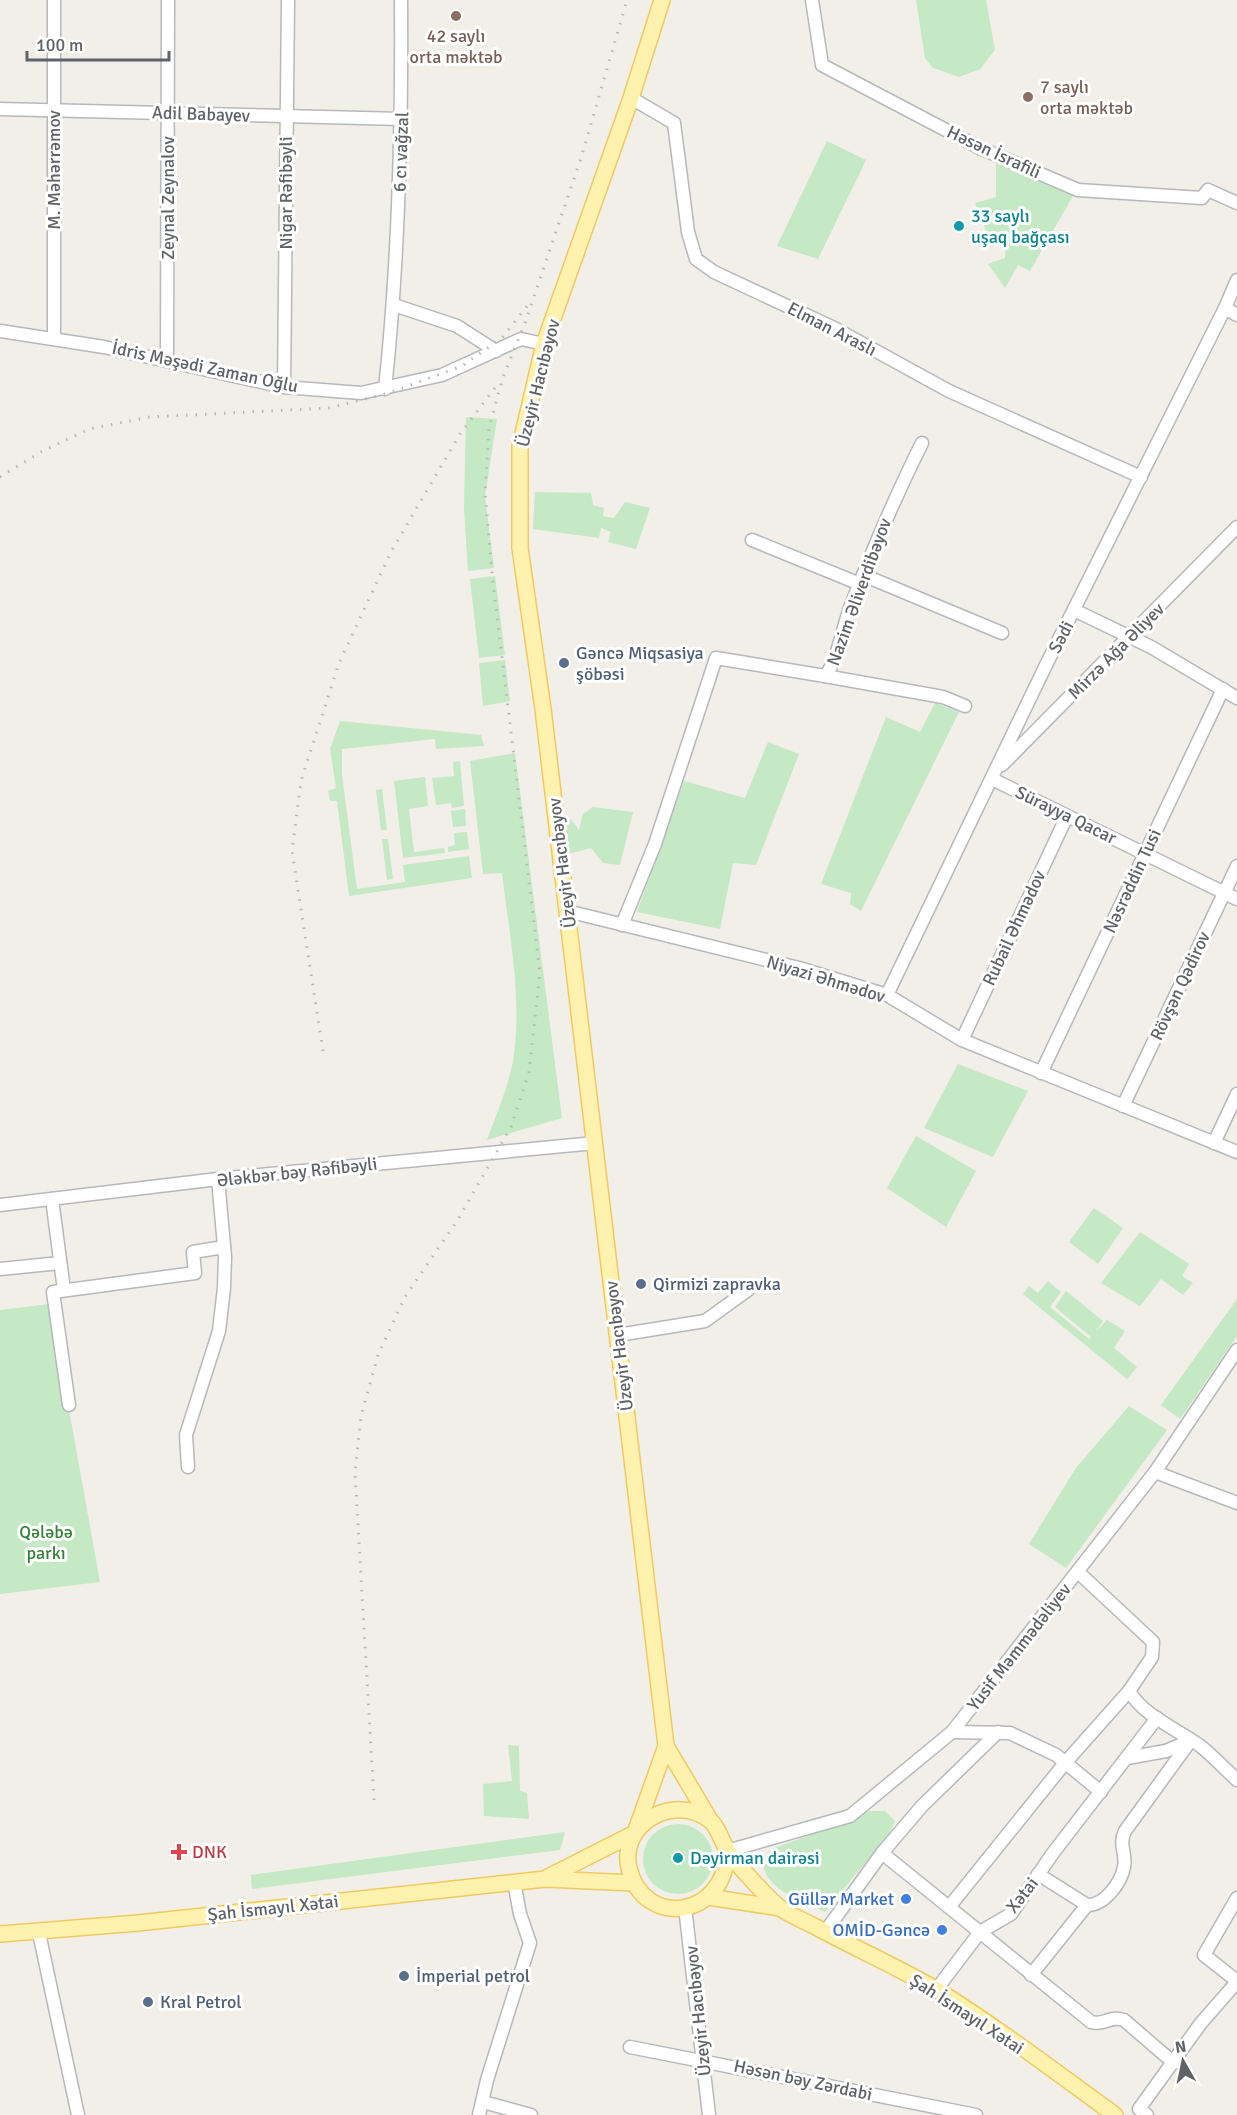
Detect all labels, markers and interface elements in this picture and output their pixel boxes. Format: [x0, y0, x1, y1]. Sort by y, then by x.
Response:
marker: 42 saylı orta məktəb [449, 9, 463, 23]
scale bar [27, 24, 170, 62]
place label: 42 saylı orta məktəb [410, 25, 502, 68]
text: 100 m [36, 34, 83, 56]
place label: 7 saylı orta məktəb [1040, 76, 1133, 119]
marker: 7 saylı orta məktəb [1021, 90, 1035, 104]
street label: Adil Babayev [152, 101, 251, 127]
street label: M. Məhərrəmov [43, 109, 65, 230]
street label: 6 cı vağzal [389, 111, 413, 193]
street label: Həsən İsrafili [944, 121, 1044, 183]
street label: Zeynal Zeynalov [157, 136, 179, 260]
street label: Nigar Rəfibəyli [275, 136, 297, 250]
place label: 33 saylı uşaq bağçası [971, 205, 1070, 248]
marker: 33 saylı uşaq bağçası [952, 219, 966, 233]
street label: Elman Araslı [784, 297, 880, 361]
street label: Üzeyir Hacıbəyov [512, 316, 565, 449]
street label: İdris Məşədi Zaman Oğlu [110, 337, 300, 397]
street label: Nazim Əliverdibəyov [822, 514, 896, 669]
street label: Mirzə Ağa Əliyev [1063, 598, 1169, 704]
street label: Sədi [1044, 617, 1078, 657]
place label: Gəncə Miqsasiya şöbəsi [576, 642, 704, 685]
marker: Gəncə Miqsasiya şöbəsi [557, 656, 571, 670]
street label: Sürayya Qacar [1012, 781, 1121, 849]
street label: Üzeyir Hacıbəyov [543, 796, 581, 929]
street label: Nəsrəddin Tusi [1098, 825, 1166, 937]
street label: Rubail Əhmədov [978, 866, 1051, 989]
street label: Rövşən Qədirov [1145, 927, 1215, 1044]
street label: Niyazi Əhmədov [764, 951, 889, 1008]
street label: Ələkbər bəy Rəfibəyli [216, 1153, 378, 1191]
place label: Qirmizi zapravka [653, 1273, 781, 1295]
marker: Qirmizi zapravka [634, 1277, 648, 1291]
street label: Üzeyir Hacıbəyov [600, 1279, 638, 1412]
park label: Qələbə parkı [19, 1521, 73, 1564]
street label: Yusif Məmmədəliyev [962, 1578, 1076, 1715]
place label: DNK [192, 1841, 227, 1863]
marker: DNK [170, 1843, 188, 1861]
place label: Dəyirman dairəsi [690, 1847, 820, 1869]
marker: Dəyirman dairəsi [671, 1851, 685, 1865]
street label: Xətai [1001, 1873, 1043, 1917]
place label: Güllər Market [788, 1888, 894, 1910]
street label: Şah İsmayıl Xətai [206, 1890, 340, 1926]
marker: Güllər Market [899, 1892, 913, 1906]
place label: OMİD-Gəncə [832, 1919, 930, 1941]
marker: OMİD-Gəncə [935, 1923, 949, 1937]
street label: Üzeyir Hacıbəyov [680, 1944, 716, 2077]
place label: İmperial petrol [416, 1965, 530, 1987]
marker: İmperial petrol [397, 1969, 411, 1983]
street label: Şah İsmayıl Xətai [906, 1969, 1028, 2059]
place label: Kral Petrol [160, 1991, 242, 2013]
marker: Kral Petrol [141, 1995, 155, 2009]
north arrow [1153, 2031, 1213, 2091]
text: N [1174, 2036, 1188, 2058]
street label: Həsən bəy Zərdabi [732, 2055, 874, 2105]

